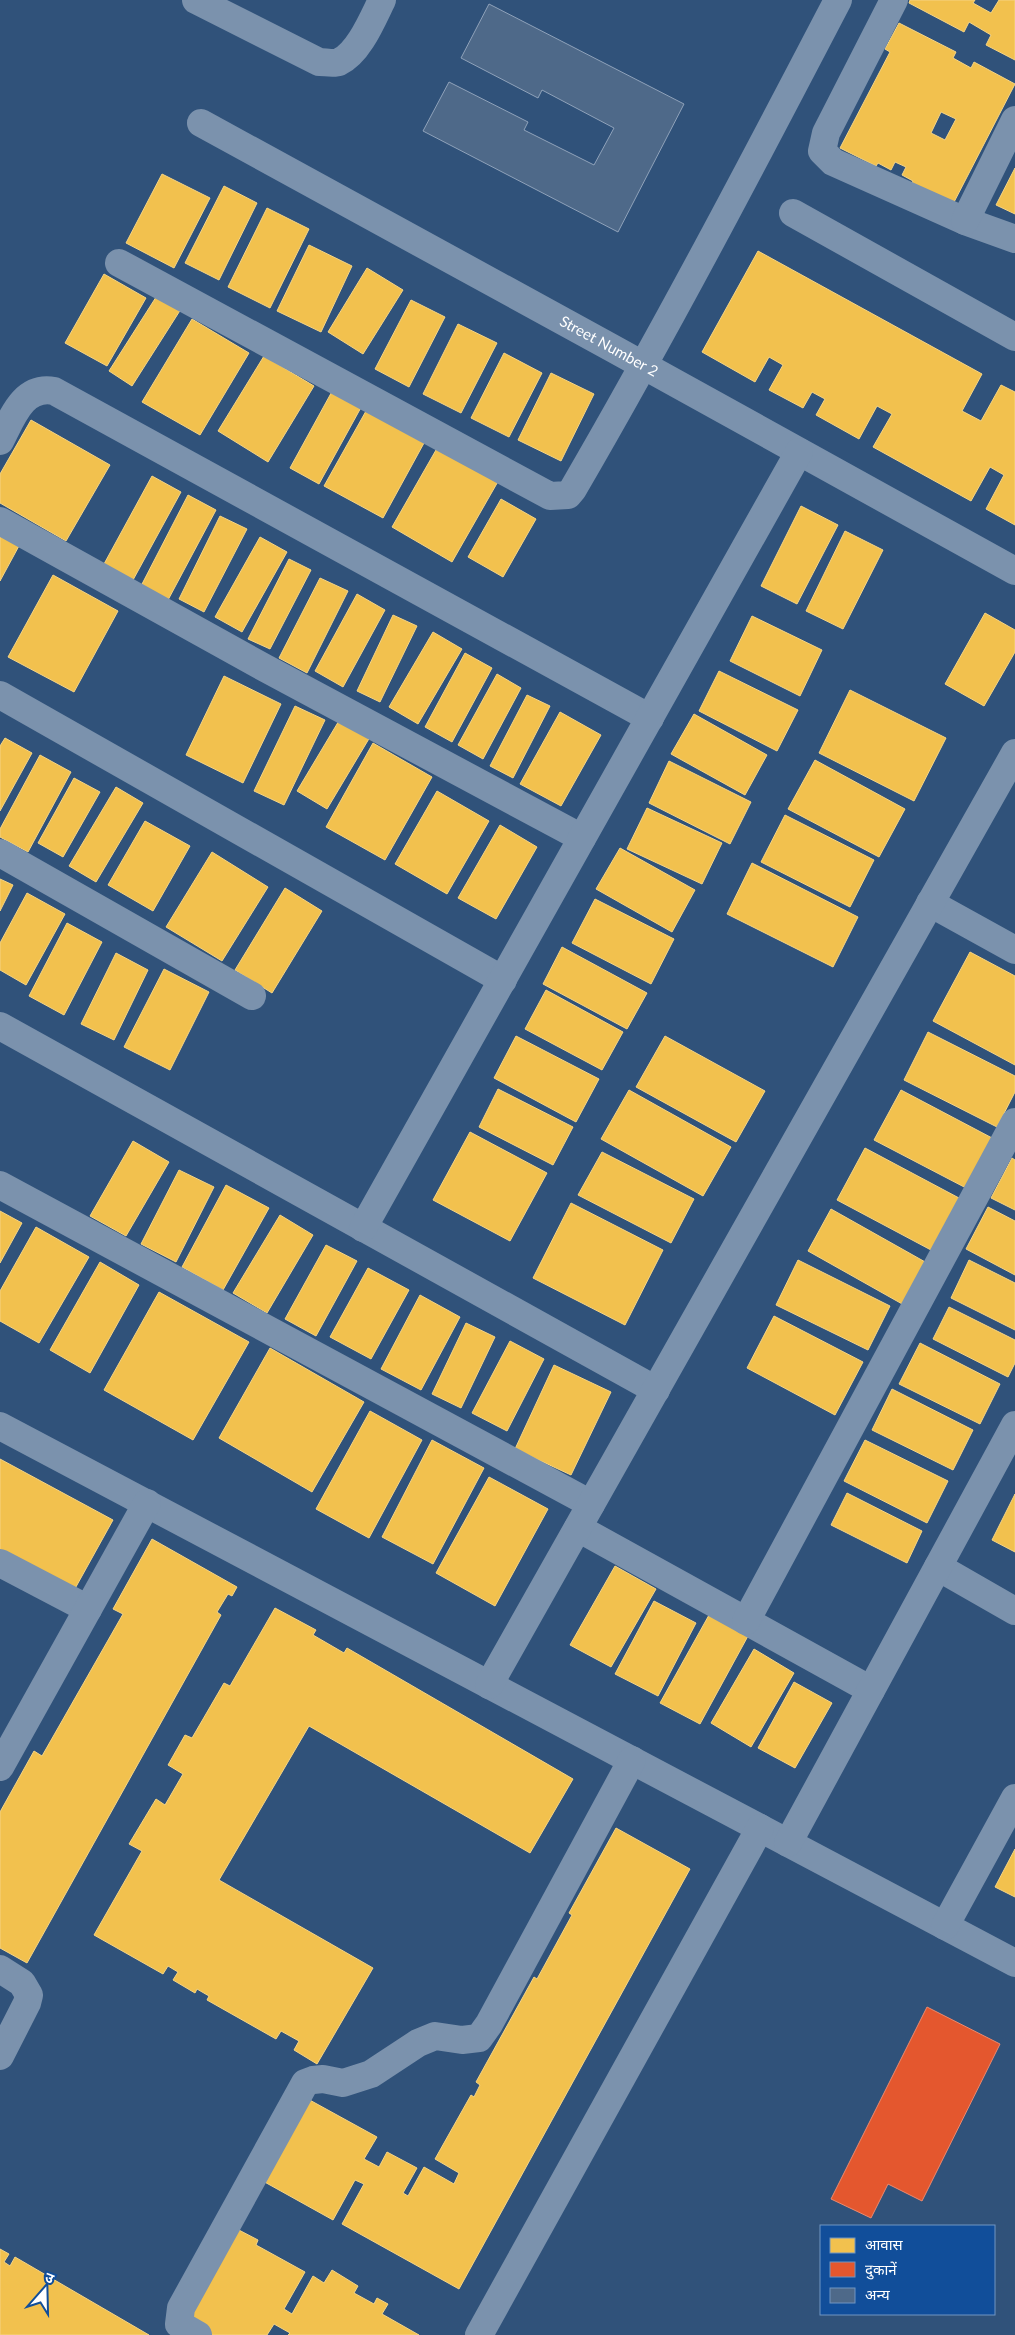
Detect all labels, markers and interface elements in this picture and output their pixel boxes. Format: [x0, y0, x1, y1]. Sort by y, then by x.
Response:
street label: Street Number 2 [557, 311, 662, 380]
legend [820, 2225, 995, 2315]
text: आवास [865, 2235, 904, 2253]
text: दुकानें [865, 2260, 897, 2280]
north arrow [20, 2265, 70, 2315]
text: उ [43, 2268, 57, 2287]
text: अन्य [865, 2285, 890, 2303]

